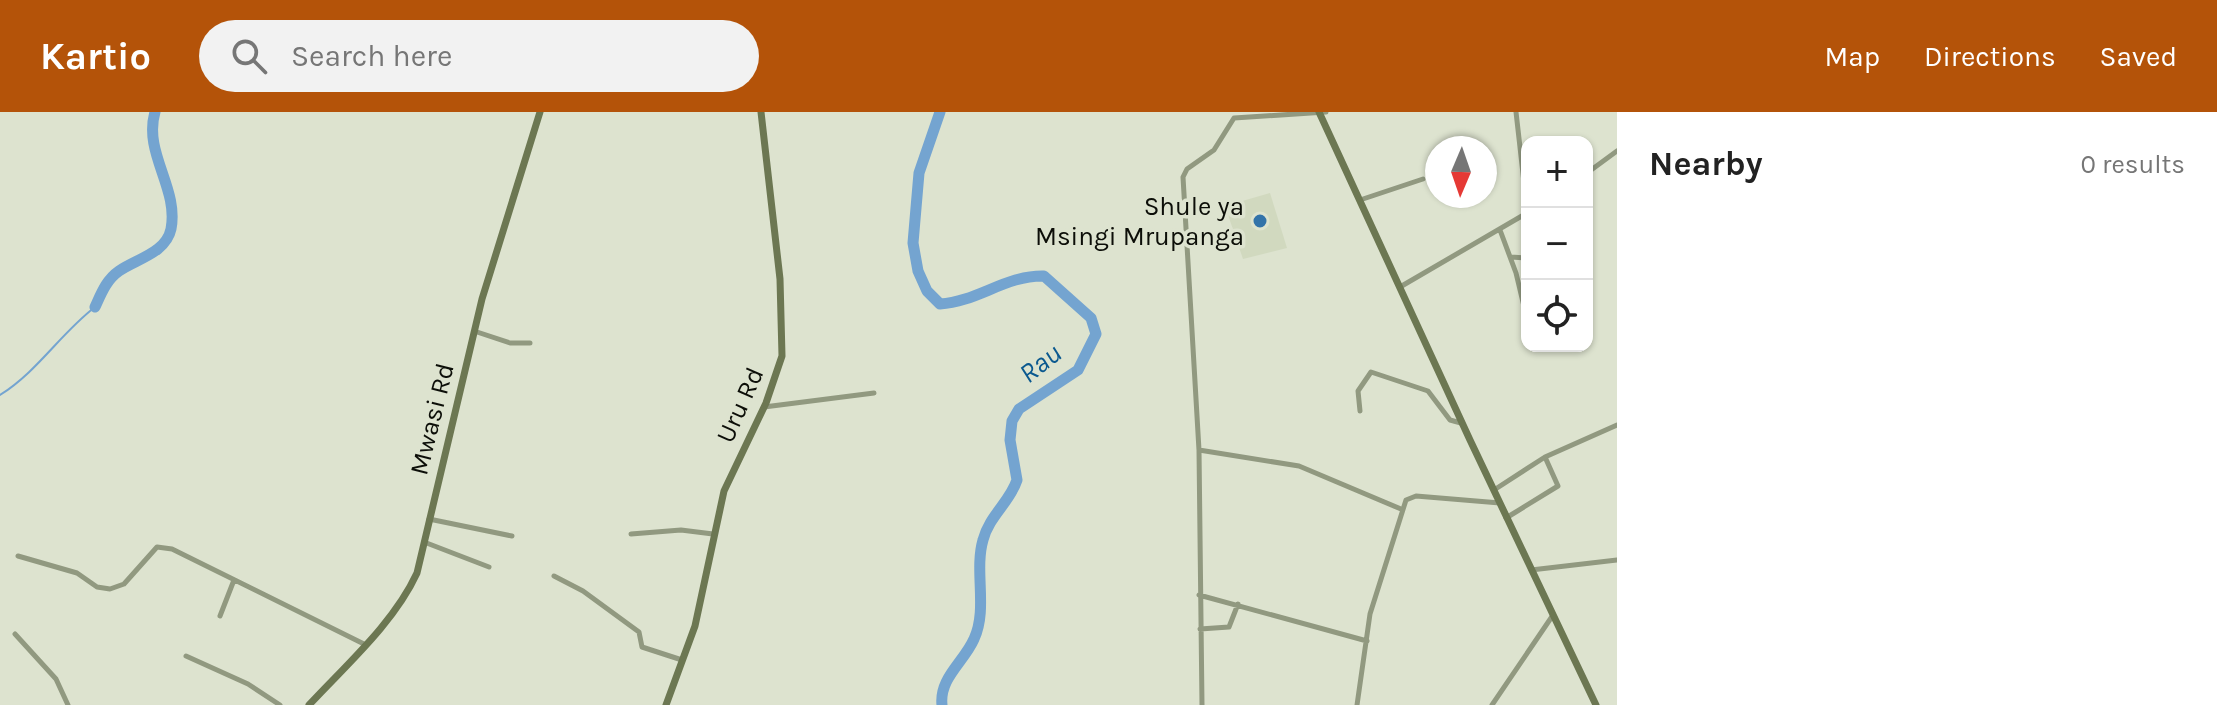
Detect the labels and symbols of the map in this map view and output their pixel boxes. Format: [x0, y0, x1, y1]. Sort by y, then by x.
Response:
north arrow [1425, 136, 1497, 208]
place label: Shule ya Msingi Mrupanga [1035, 191, 1244, 252]
marker: Shule ya Msingi Mrupanga [1251, 212, 1269, 230]
water label: Rau [1012, 336, 1068, 390]
street label: Mwasi Rd [403, 360, 461, 478]
street label: Uru Rd [710, 362, 770, 448]

